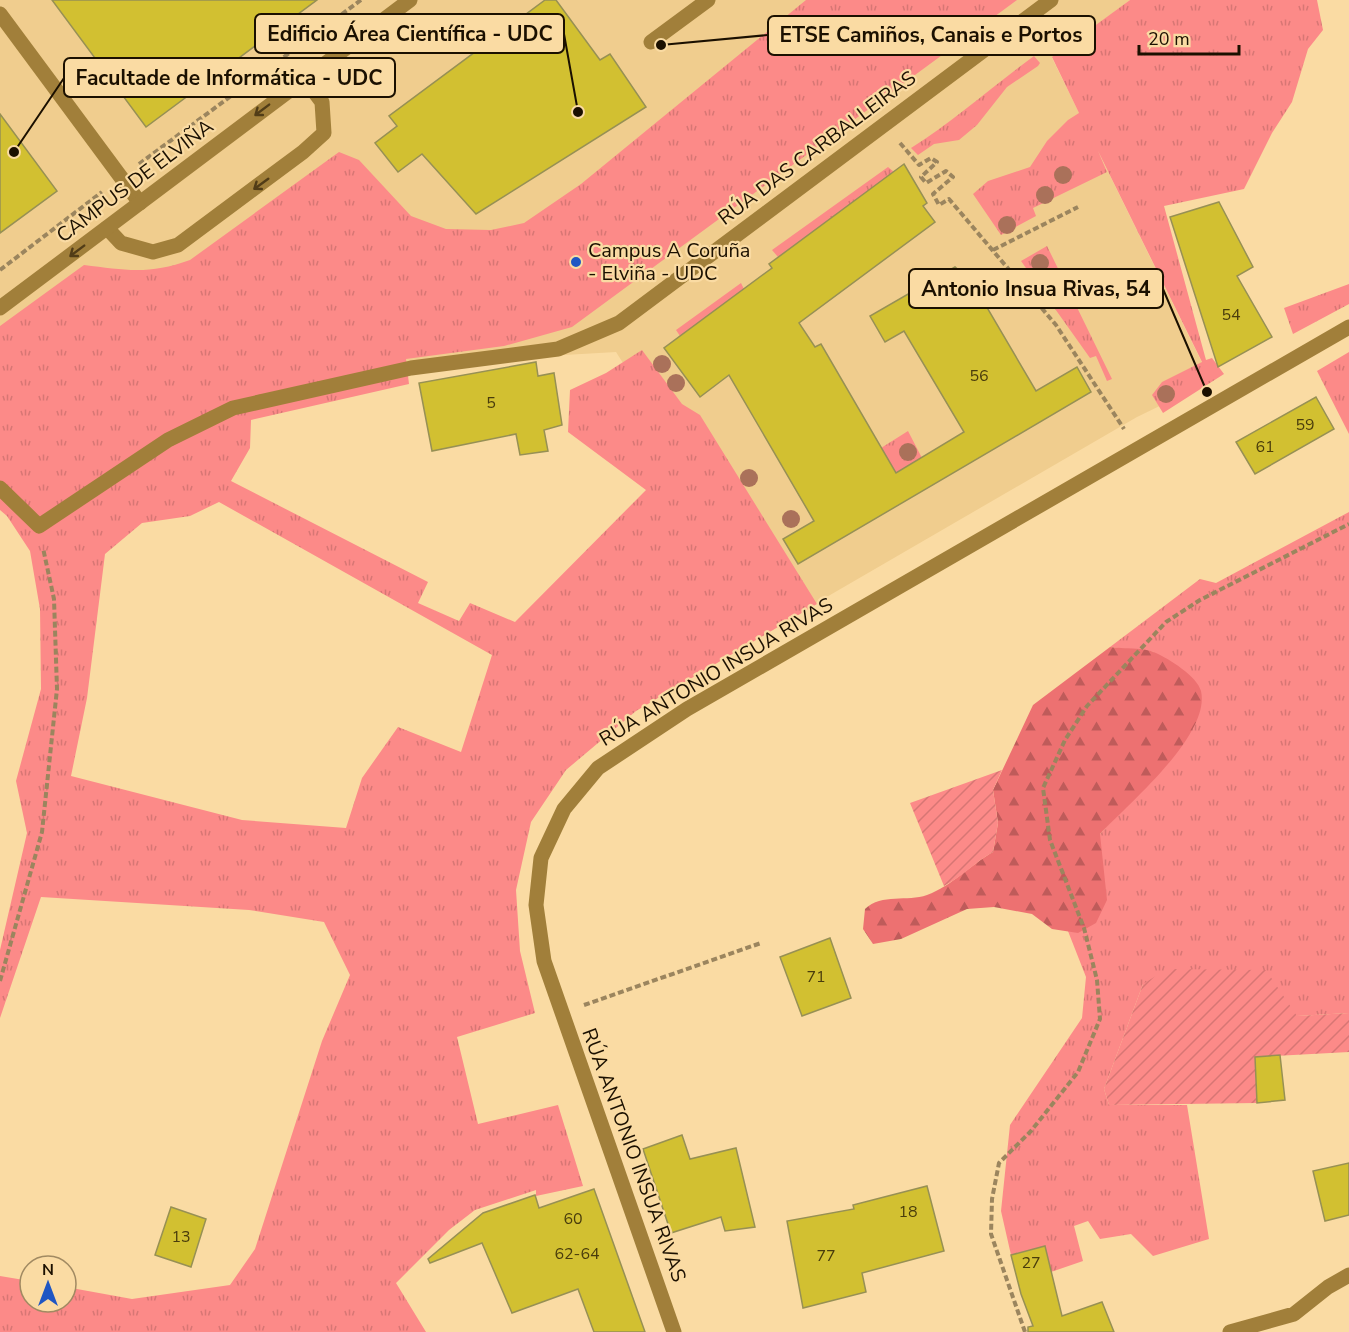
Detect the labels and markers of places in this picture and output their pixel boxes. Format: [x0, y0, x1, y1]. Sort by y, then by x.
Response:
callout: Edificio Área Científica - UDC [255, 14, 564, 53]
callout: ETSE Camiños, Canais e Portos [768, 16, 1095, 55]
callout: Facultade de Informática - UDC [64, 58, 395, 97]
place label: Campus A Coruña - Elviña - UDC [588, 237, 750, 287]
marker: Campus A Coruña - Elviña - UDC [569, 255, 583, 269]
callout: Antonio Insua Rivas, 54 [909, 269, 1163, 308]

